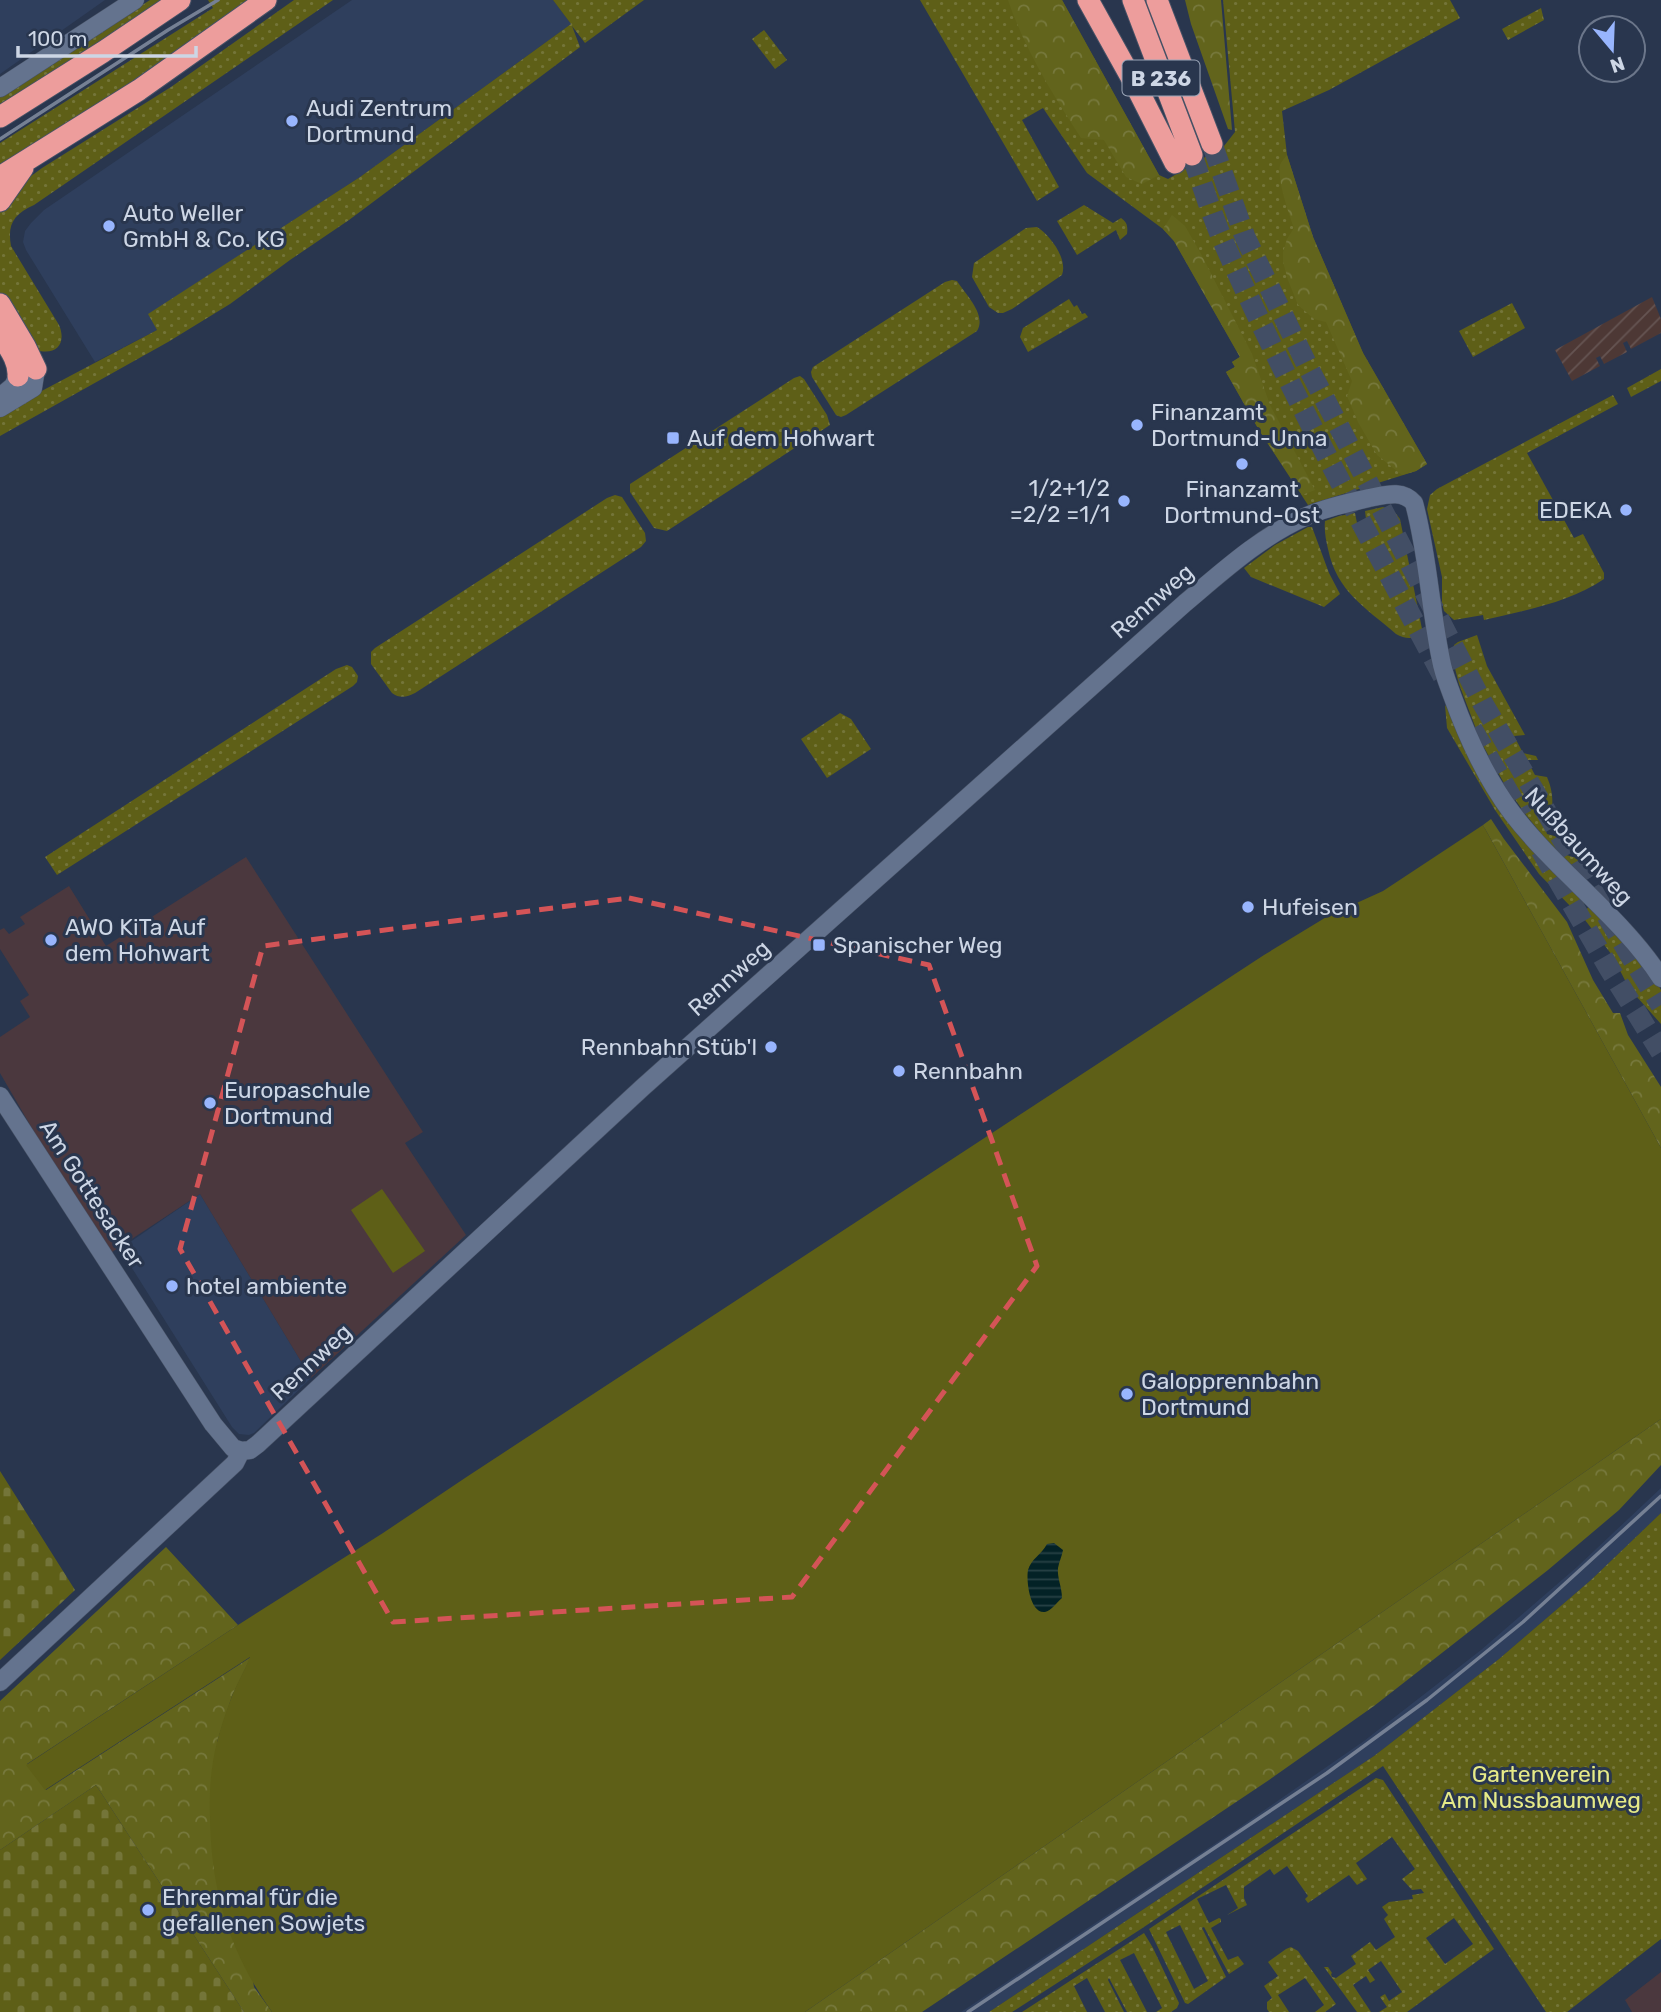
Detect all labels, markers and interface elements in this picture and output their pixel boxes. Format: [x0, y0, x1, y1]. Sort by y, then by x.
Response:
scale bar [18, 14, 196, 58]
north arrow [1577, 14, 1647, 84]
text: 100 m [28, 26, 87, 51]
text: N [1607, 52, 1628, 78]
road number: B 236 [1122, 60, 1200, 96]
place label: Audi Zentrum Dortmund [306, 94, 452, 148]
marker: Audi Zentrum Dortmund [284, 113, 300, 129]
place label: Auto Weller GmbH & Co. KG [123, 199, 285, 253]
marker: Auto Weller GmbH & Co. KG [101, 218, 117, 234]
place label: Finanzamt Dortmund-Unna [1151, 398, 1327, 452]
marker: Finanzamt Dortmund-Unna [1129, 417, 1145, 433]
place label: Auf dem Hohwart [687, 424, 875, 452]
marker: Auf dem Hohwart [665, 430, 681, 446]
marker: Finanzamt Dortmund-Ost [1234, 456, 1250, 472]
place label: 1/2+1/2 =2/2 =1/1 [1010, 474, 1110, 528]
place label: Finanzamt Dortmund-Ost [1164, 475, 1320, 529]
marker: 1/2+1/2 =2/2 =1/1 [1116, 493, 1132, 509]
place label: EDEKA [1539, 496, 1612, 524]
marker: EDEKA [1618, 502, 1634, 518]
street label: Rennweg [1105, 558, 1199, 644]
street label: Nußbaumweg [1519, 781, 1639, 911]
place label: Hufeisen [1262, 893, 1358, 921]
marker: Hufeisen [1240, 899, 1256, 915]
place label: AWO KiTa Auf dem Hohwart [65, 913, 210, 967]
place label: Spanischer Weg [833, 931, 1003, 959]
marker: AWO KiTa Auf dem Hohwart [43, 932, 59, 948]
street label: Rennweg [682, 934, 776, 1022]
marker: Spanischer Weg [811, 937, 827, 953]
place label: Rennbahn Stüb'l [581, 1033, 757, 1061]
marker: Rennbahn Stüb'l [763, 1039, 779, 1055]
place label: Rennbahn [913, 1057, 1023, 1085]
marker: Rennbahn [891, 1063, 907, 1079]
place label: Europaschule Dortmund [224, 1076, 371, 1130]
marker: Europaschule Dortmund [202, 1095, 218, 1111]
street label: Am Gottesacker [34, 1115, 150, 1274]
place label: hotel ambiente [186, 1272, 347, 1300]
marker: hotel ambiente [164, 1278, 180, 1294]
street label: Rennweg [265, 1318, 357, 1406]
place label: Galopprennbahn Dortmund [1141, 1367, 1319, 1421]
marker: Galopprennbahn Dortmund [1119, 1386, 1135, 1402]
park label: Gartenverein Am Nussbaumweg [1441, 1760, 1641, 1814]
place label: Ehrenmal für die gefallenen Sowjets [162, 1883, 365, 1937]
marker: Ehrenmal für die gefallenen Sowjets [140, 1902, 156, 1918]

